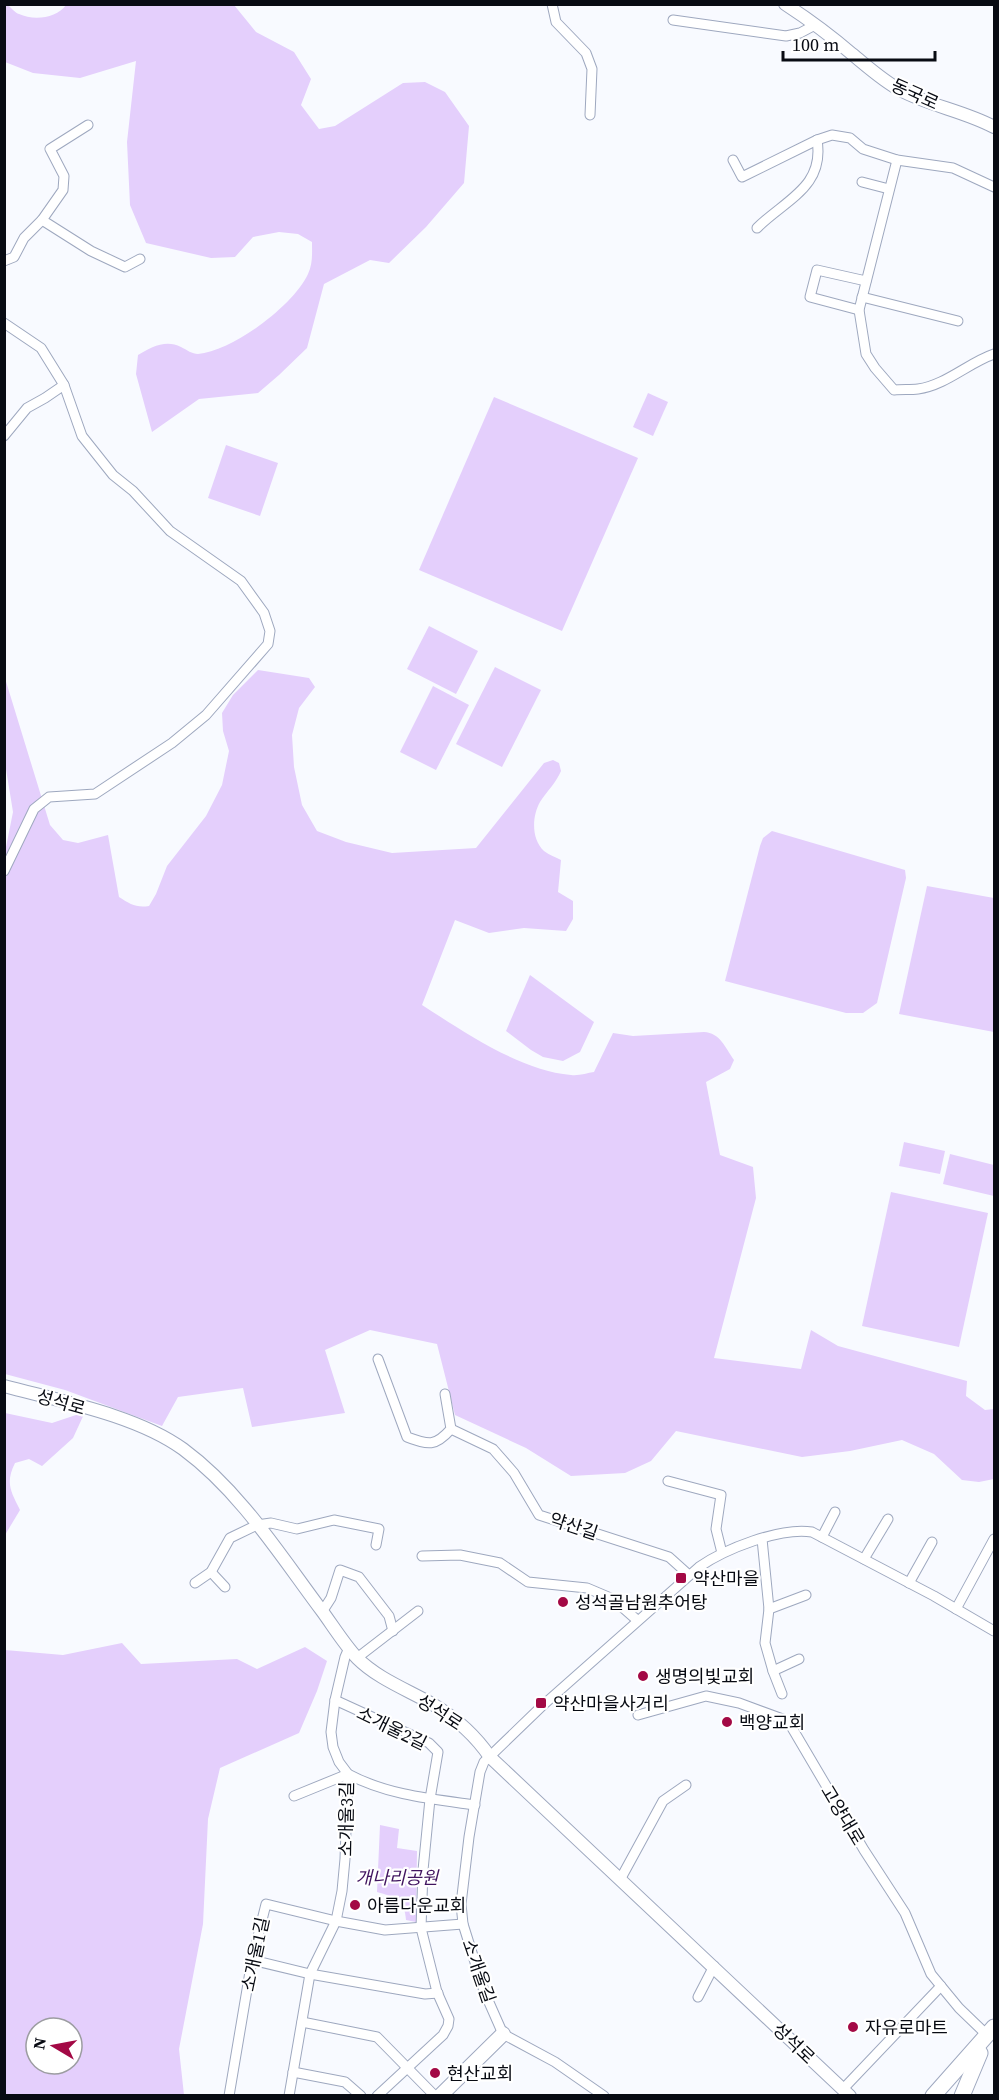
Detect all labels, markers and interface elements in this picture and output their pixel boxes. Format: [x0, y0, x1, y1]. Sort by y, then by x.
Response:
scale bar [783, 24, 934, 62]
text: 100 m [792, 32, 839, 57]
street label: 동국로 [887, 72, 943, 116]
street label: 성석로 [34, 1383, 88, 1421]
street label: 약산길 [547, 1506, 601, 1546]
place label: 약산마을 [693, 1566, 759, 1591]
marker: 약산마을 [674, 1571, 688, 1585]
place label: 성석골남원추어탕 [575, 1590, 707, 1615]
marker: 성석골남원추어탕 [556, 1595, 570, 1609]
place label: 생명의빛교회 [655, 1664, 754, 1689]
marker: 생명의빛교회 [636, 1669, 650, 1683]
street label: 성석로 [412, 1688, 468, 1736]
place label: 약산마을사거리 [553, 1691, 669, 1716]
marker: 약산마을사거리 [534, 1696, 548, 1710]
street label: 소개울2길 [353, 1700, 431, 1756]
place label: 백양교회 [739, 1710, 805, 1735]
marker: 백양교회 [720, 1715, 734, 1729]
street label: 고양대로 [815, 1780, 871, 1850]
street label: 소개울3길 [333, 1781, 359, 1857]
park label: 개나리공원 [356, 1865, 440, 1890]
place label: 아름다운교회 [367, 1893, 466, 1918]
marker: 아름다운교회 [348, 1898, 362, 1912]
street label: 소개울1길 [235, 1915, 275, 1993]
street label: 소개울길 [456, 1936, 502, 2006]
place label: 자유로마트 [865, 2015, 948, 2040]
north arrow [24, 2016, 84, 2076]
street label: 성석로 [767, 2017, 821, 2069]
marker: 자유로마트 [846, 2020, 860, 2034]
text: N [27, 2035, 51, 2051]
place label: 현산교회 [447, 2061, 513, 2086]
marker: 현산교회 [428, 2066, 442, 2080]

